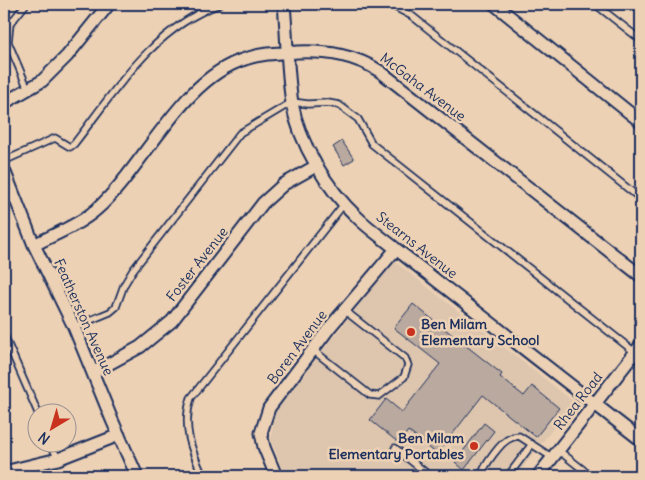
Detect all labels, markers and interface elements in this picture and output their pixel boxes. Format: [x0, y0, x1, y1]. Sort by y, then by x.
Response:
street label: McGaha Avenue [377, 49, 469, 125]
street label: Stearns Avenue [373, 208, 461, 282]
street label: Foster Avenue [162, 223, 232, 305]
street label: Featherston Avenue [50, 256, 118, 378]
street label: Boren Avenue [263, 306, 331, 388]
place label: Ben Milam Elementary School [421, 315, 539, 349]
marker: Ben Milam Elementary School [405, 326, 417, 338]
street label: Rhea Road [550, 368, 606, 434]
north arrow [28, 402, 78, 452]
text: N [35, 428, 53, 448]
place label: Ben Milam Elementary Portables [328, 429, 465, 463]
marker: Ben Milam Elementary Portables [468, 440, 480, 452]

